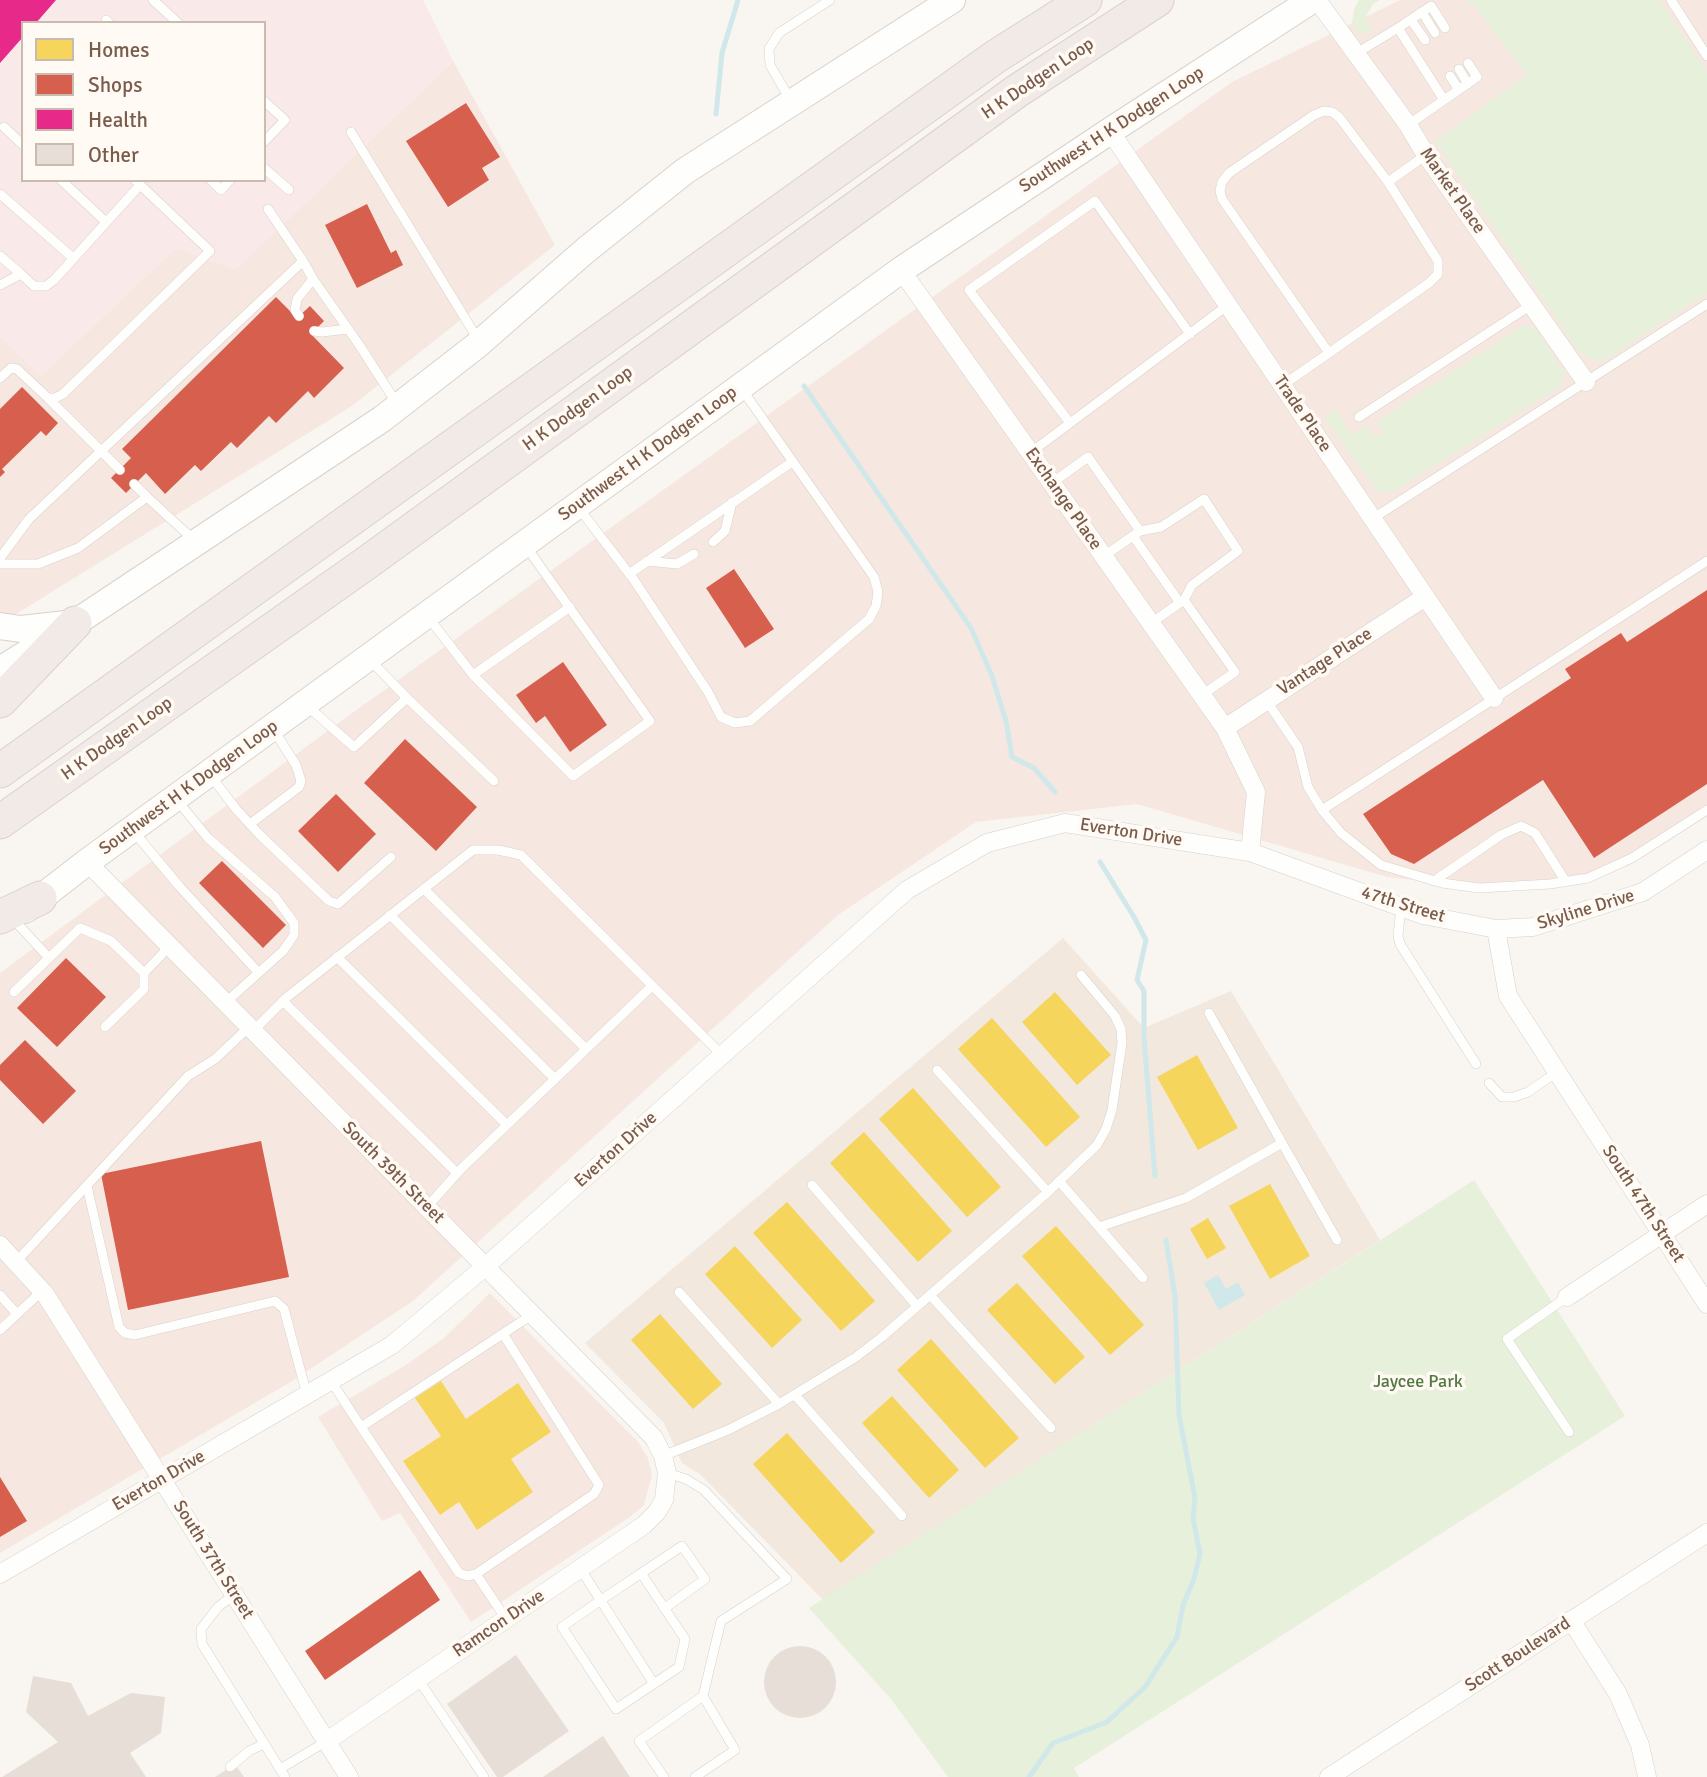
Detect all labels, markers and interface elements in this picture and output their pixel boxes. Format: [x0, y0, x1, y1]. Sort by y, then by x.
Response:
legend [21, 21, 266, 182]
street label: H K Dodgen Loop [978, 33, 1098, 125]
text: Homes [88, 37, 150, 63]
street label: Southwest H K Dodgen Loop [1016, 62, 1208, 198]
text: Shops [88, 72, 142, 98]
text: Health [88, 107, 148, 133]
text: Other [88, 142, 139, 168]
street label: Market Place [1414, 144, 1490, 238]
street label: H K Dodgen Loop [519, 362, 637, 456]
street label: Trade Place [1268, 371, 1336, 457]
street label: Southwest H K Dodgen Loop [554, 382, 742, 526]
street label: Exchange Place [1020, 444, 1106, 554]
street label: Vantage Place [1274, 623, 1376, 701]
street label: H K Dodgen Loop [57, 693, 177, 785]
street label: Southwest H K Dodgen Loop [95, 716, 283, 860]
street label: Everton Drive [1078, 814, 1184, 852]
street label: 47th Street [1359, 882, 1447, 928]
street label: Skyline Drive [1535, 885, 1637, 935]
street label: Everton Drive [570, 1107, 662, 1193]
street label: South 39th Street [337, 1117, 449, 1229]
street label: South 47th Street [1597, 1141, 1689, 1267]
park label: Jaycee Park [1373, 1371, 1463, 1393]
street label: Everton Drive [109, 1446, 209, 1516]
street label: South 37th Street [168, 1497, 258, 1623]
street label: Ramcon Drive [449, 1585, 549, 1663]
street label: Scott Boulevard [1461, 1613, 1575, 1697]

